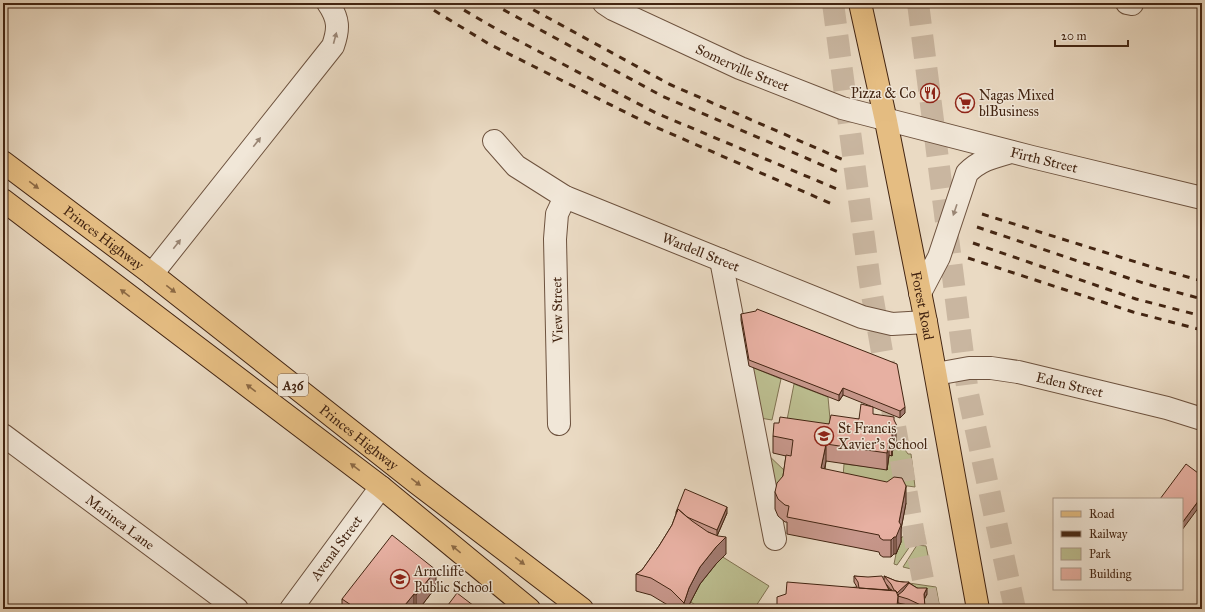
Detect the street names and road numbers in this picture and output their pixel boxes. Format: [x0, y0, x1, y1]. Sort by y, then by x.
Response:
street label: Somerville Street [693, 41, 792, 95]
street label: Firth Street [1008, 144, 1079, 177]
street label: Princes Highway [60, 202, 147, 274]
street label: Wardell Street [660, 229, 742, 276]
street label: Forest Road [907, 270, 937, 342]
street label: View Street [548, 277, 567, 344]
street label: Eden Street [1034, 369, 1105, 401]
road number: A36 [278, 374, 308, 396]
street label: Princes Highway [316, 401, 402, 474]
street label: Marinea Lane [82, 491, 158, 554]
street label: Avenal Street [306, 512, 366, 585]

